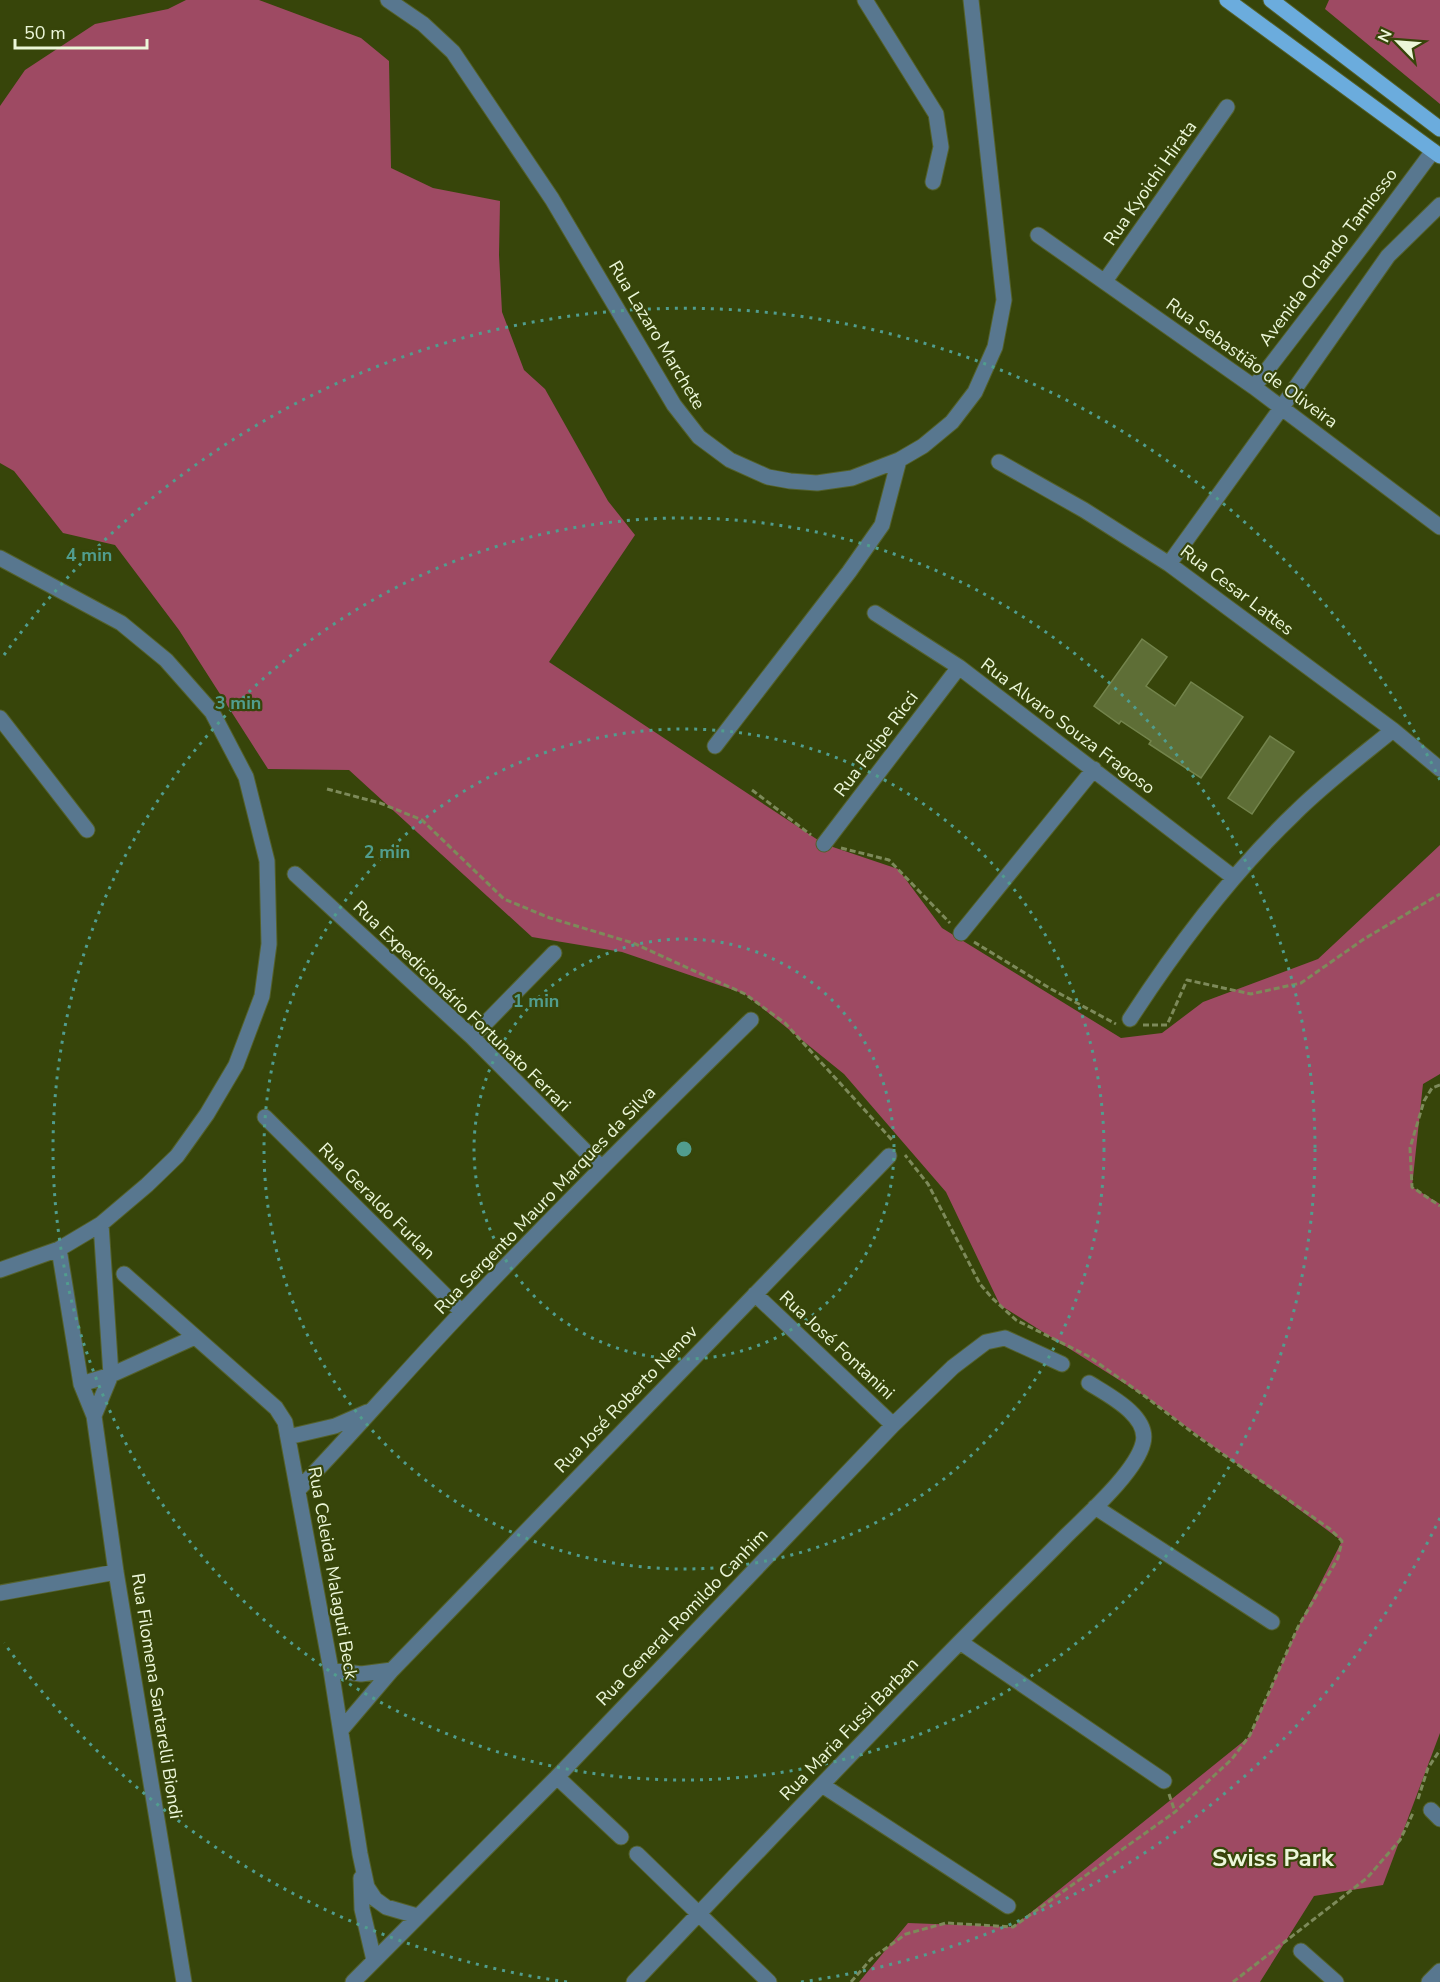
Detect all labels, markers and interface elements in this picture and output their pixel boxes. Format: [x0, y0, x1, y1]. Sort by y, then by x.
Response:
scale bar [15, 12, 147, 50]
north arrow [1368, 12, 1428, 72]
text: 50 m [24, 21, 66, 45]
text: N [1373, 26, 1398, 46]
street label: Rua Kyoichi Hirata [1098, 116, 1202, 250]
street label: Avenida Orlando Tamiosso [1253, 163, 1403, 351]
street label: Rua Lazaro Marchete [603, 256, 711, 414]
street label: Rua Sebastião de Oliveira [1161, 292, 1343, 434]
street label: Rua Cesar Lattes [1175, 539, 1299, 641]
text: 4 min [66, 543, 112, 567]
street label: Rua Alvaro Souza Fragoso [976, 652, 1160, 800]
street label: Rua Felipe Ricci [828, 686, 924, 802]
text: 3 min [215, 691, 261, 715]
text: 2 min [364, 840, 410, 864]
street label: Rua Expedicionário Fortunato Ferrari [348, 895, 576, 1117]
text: 1 min [513, 989, 559, 1013]
street label: Rua Sergento Mauro Marques da Silva [429, 1081, 661, 1319]
street label: Rua Geraldo Furlan [313, 1137, 441, 1265]
centre of rings [674, 1139, 694, 1159]
street label: Rua José Fontanini [774, 1285, 900, 1405]
street label: Rua José Roberto Nenov [549, 1319, 704, 1478]
street label: Rua Celeida Malaguti Beck [302, 1465, 364, 1682]
street label: Rua General Romildo Canhim [591, 1523, 773, 1711]
street label: Rua Filomena Santarelli Biondi [126, 1572, 188, 1820]
street label: Rua Maria Fussi Barban [774, 1652, 924, 1806]
district label: Swiss Park [1212, 1842, 1335, 1874]

